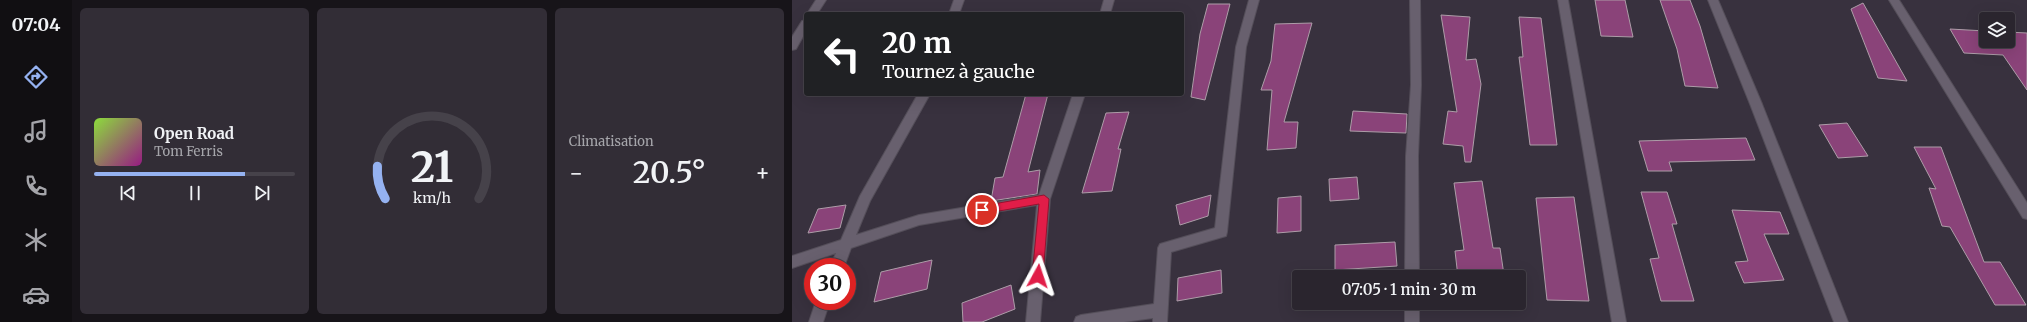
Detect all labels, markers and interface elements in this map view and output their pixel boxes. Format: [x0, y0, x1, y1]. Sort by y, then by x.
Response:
map controls [1979, 12, 2015, 48]
button: layers [1979, 12, 2015, 48]
text: 07:04 [12, 13, 61, 36]
text: 20 m [882, 25, 951, 61]
icon: left [816, 28, 868, 80]
text: Tournez à gauche [882, 60, 1035, 83]
icon: directions [22, 63, 50, 91]
icon: music [22, 117, 50, 145]
text: Open Road [154, 124, 234, 143]
text: Climatisation [569, 133, 654, 150]
text: 21 [411, 141, 453, 193]
text: Tom Ferris [154, 143, 223, 160]
text: 20.5° [633, 153, 706, 191]
text: − [569, 159, 583, 187]
text: + [755, 159, 770, 187]
icon: phone [22, 172, 50, 200]
icon: previous [117, 182, 139, 204]
icon: pause [184, 182, 206, 204]
icon: next [251, 182, 273, 204]
text: km/h [413, 189, 451, 207]
pin [965, 193, 999, 227]
icon: arrive [971, 199, 993, 221]
icon: climate [22, 226, 50, 254]
position arrow [1017, 255, 1059, 297]
speed limit sign: 30 [804, 258, 856, 310]
text: 07:05 · 1 min · 30 m [1342, 280, 1476, 299]
icon: car [22, 281, 50, 309]

